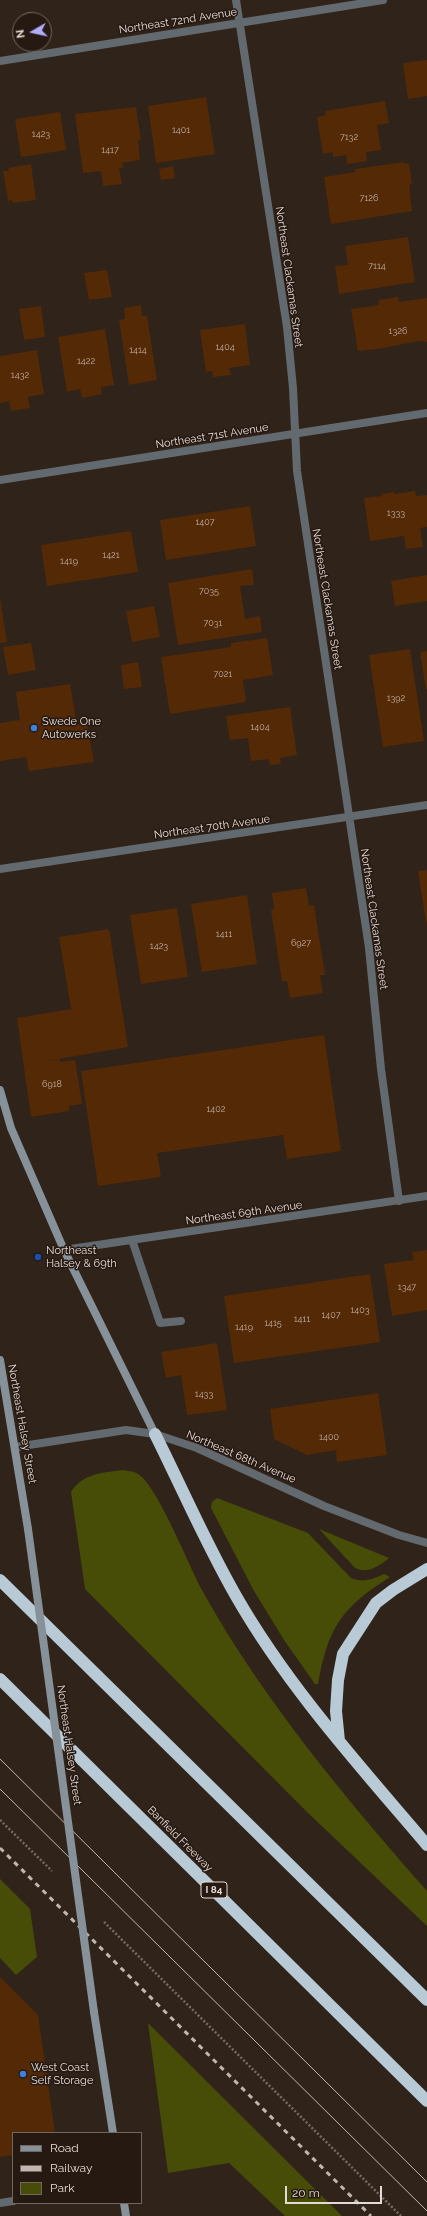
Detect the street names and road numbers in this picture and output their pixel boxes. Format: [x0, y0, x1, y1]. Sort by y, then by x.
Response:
street label: Northeast 72nd Avenue [118, 5, 238, 37]
street label: Northeast Clackamas Street [273, 206, 305, 348]
street label: Northeast 71st Avenue [155, 421, 269, 451]
street label: Northeast Clackamas Street [309, 528, 345, 670]
street label: Northeast 70th Avenue [153, 812, 271, 842]
street label: Northeast Clackamas Street [358, 848, 390, 990]
street label: Northeast 69th Avenue [185, 1198, 303, 1228]
street label: Northeast Halsey Street [5, 1363, 39, 1485]
street label: Northeast 68th Avenue [184, 1428, 298, 1486]
street label: Northeast Halsey Street [54, 1684, 84, 1806]
street label: Banfield Freeway [144, 1803, 216, 1875]
road number: I 84 [201, 1882, 227, 1898]

